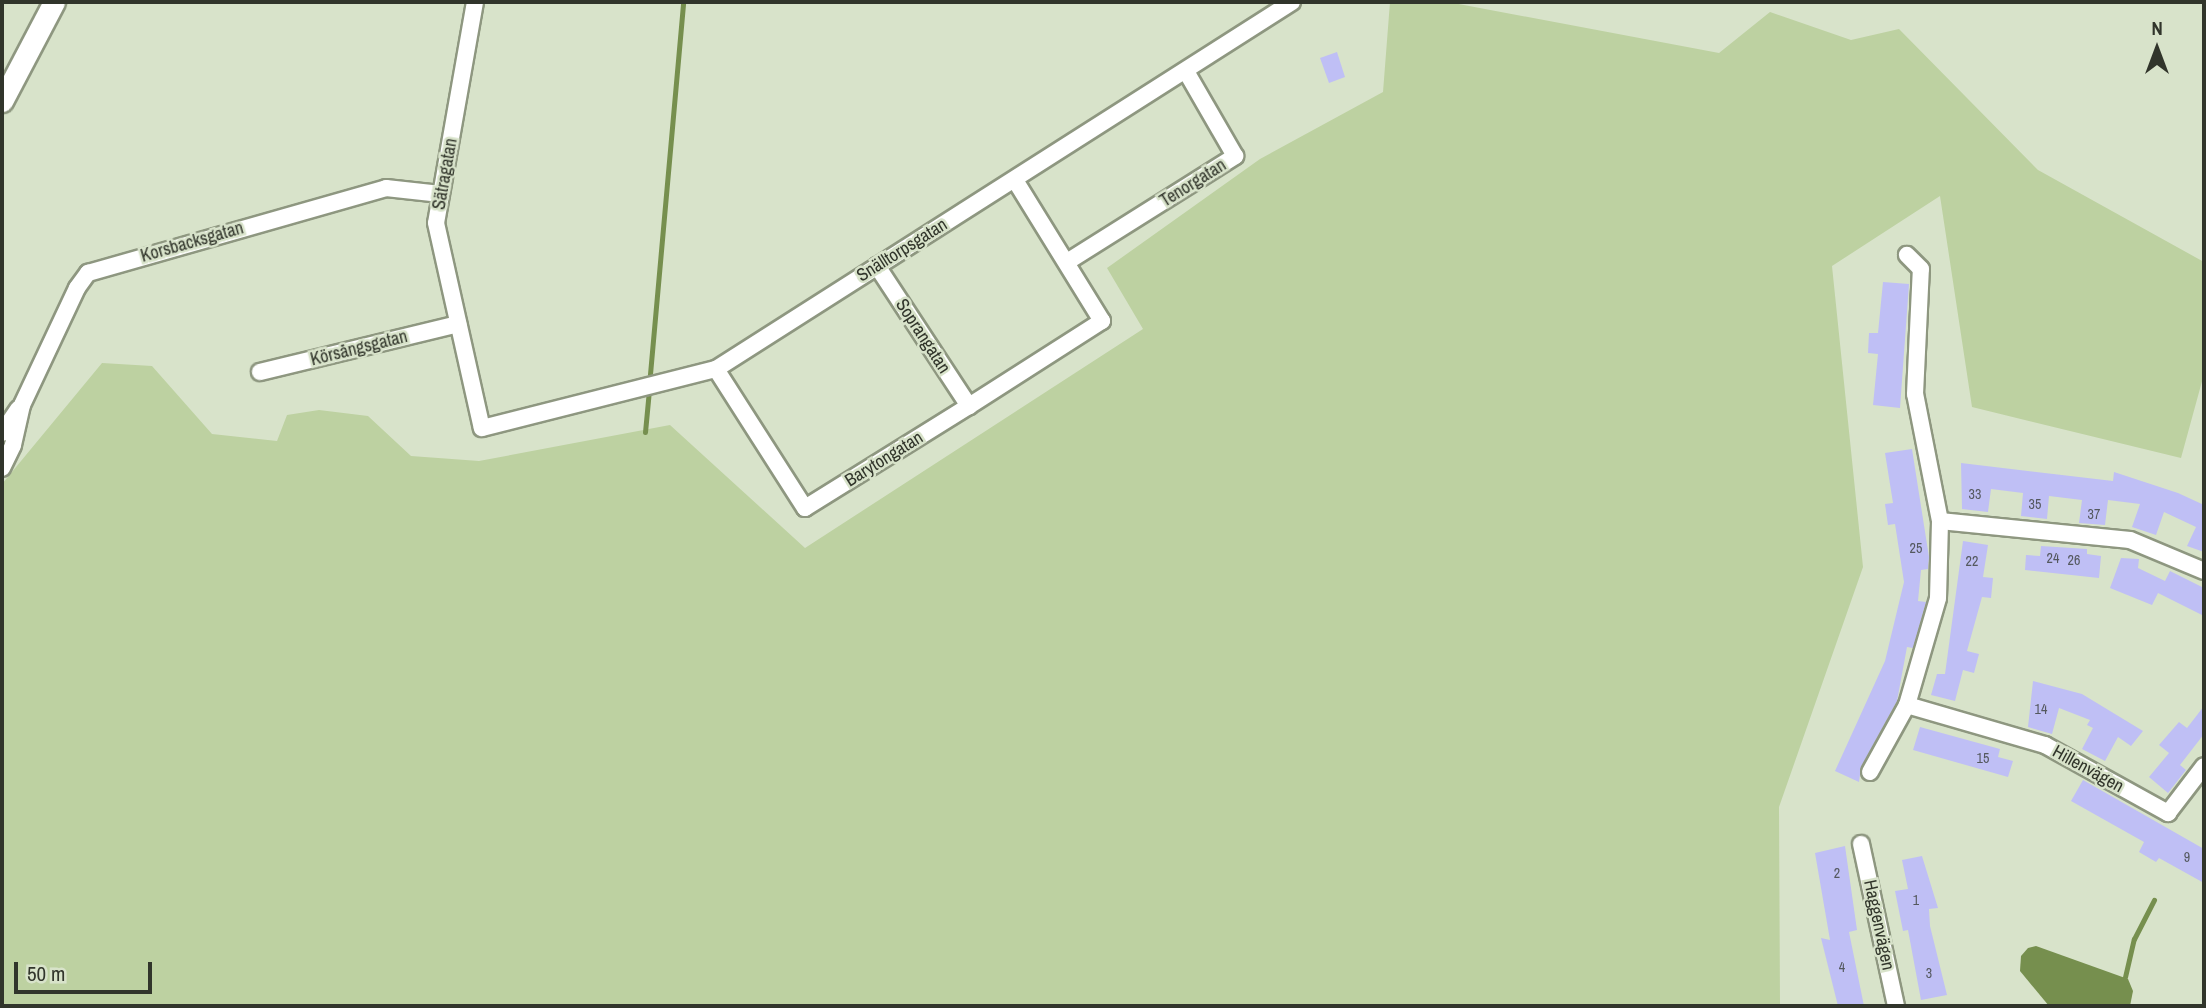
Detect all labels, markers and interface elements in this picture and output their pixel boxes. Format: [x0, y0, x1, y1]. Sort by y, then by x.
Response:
north arrow [2122, 14, 2192, 84]
text: N [2151, 15, 2163, 41]
street label: Sätragatan [428, 137, 462, 211]
street label: Tenorgatan [1156, 154, 1230, 212]
street label: Snälltorpsgatan [853, 214, 951, 286]
street label: Korsbacksgatan [138, 217, 246, 267]
street label: Soprangatan [891, 295, 955, 377]
street label: Körsångsgatan [308, 326, 410, 370]
street label: Barytongatan [841, 427, 927, 491]
house number: 33 [1969, 486, 1981, 502]
house number: 35 [2029, 496, 2041, 512]
house number: 37 [2088, 506, 2100, 522]
house number: 25 [1910, 540, 1922, 556]
house number: 24 [2047, 550, 2059, 566]
house number: 26 [2068, 552, 2080, 568]
house number: 22 [1966, 553, 1978, 569]
house number: 14 [2035, 701, 2047, 717]
street label: Hillenvägen [2049, 741, 2127, 797]
house number: 15 [1977, 750, 1989, 766]
house number: 9 [2184, 849, 2190, 865]
house number: 2 [1834, 865, 1840, 881]
street label: Haggenvägen [1859, 878, 1899, 972]
house number: 1 [1913, 892, 1919, 908]
scale bar [18, 948, 156, 992]
text: 50 m [27, 959, 65, 988]
house number: 4 [1839, 959, 1845, 975]
house number: 3 [1926, 965, 1932, 981]

